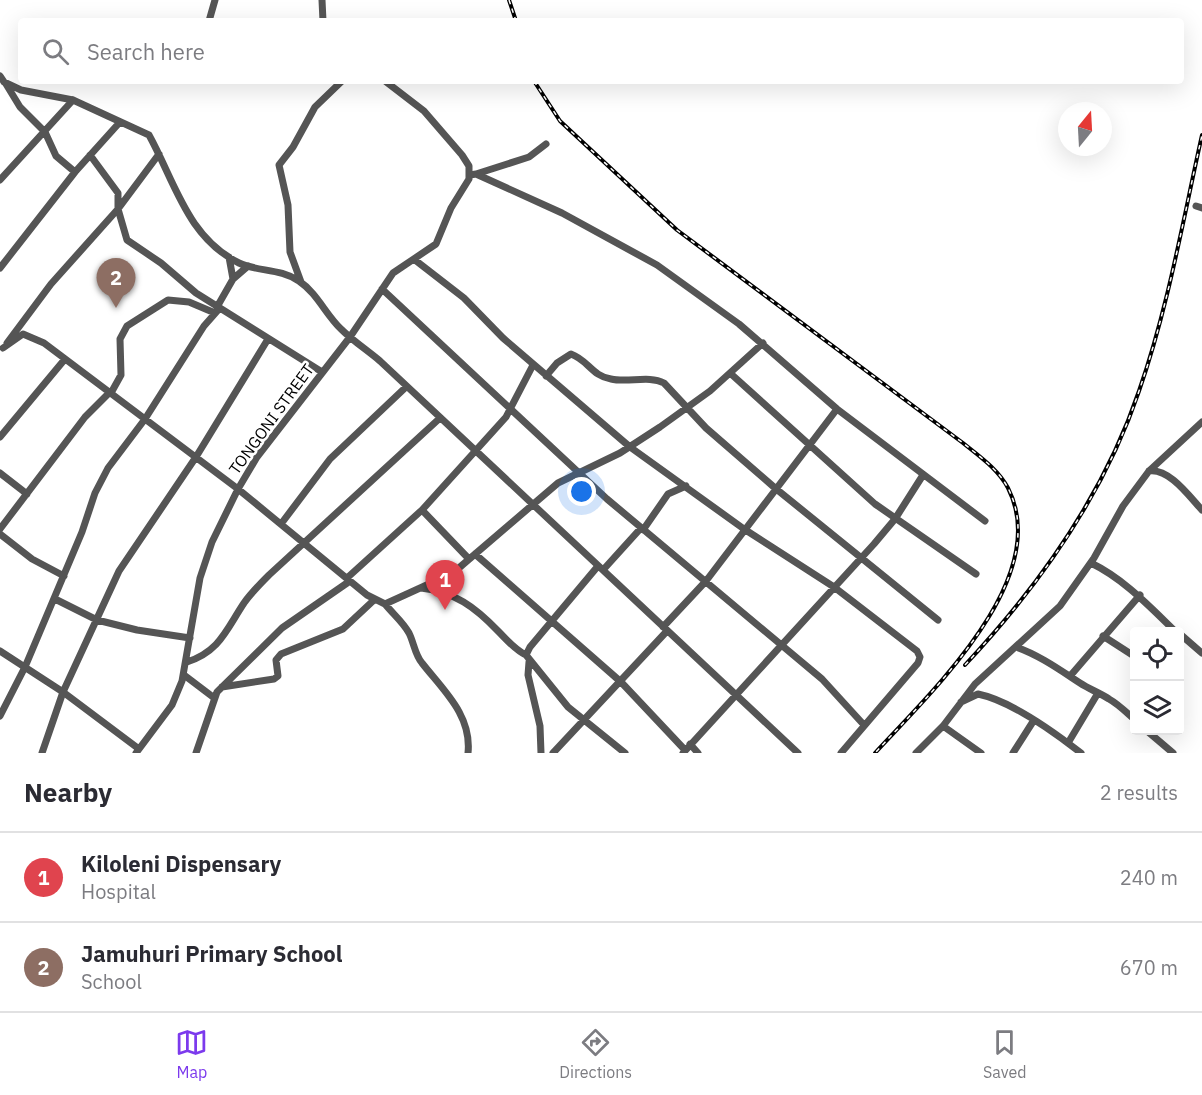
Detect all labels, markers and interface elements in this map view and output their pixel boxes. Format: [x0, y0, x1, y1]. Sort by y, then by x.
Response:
search box [18, 18, 1184, 84]
icon: search [39, 35, 72, 68]
text: Search here [87, 37, 205, 66]
north arrow [1058, 102, 1112, 156]
pin: 2 [96, 258, 136, 308]
street label: TONGONI STREET [224, 360, 318, 478]
your location [567, 477, 596, 506]
pin: 1 [426, 560, 464, 610]
map controls [1130, 627, 1184, 735]
button: locate [1130, 627, 1184, 681]
button: layers [1130, 681, 1184, 735]
text: Nearby [24, 775, 112, 809]
text: 2 results [1100, 779, 1178, 806]
text: Kiloleni Dispensary [81, 849, 281, 878]
text: 1 [38, 864, 50, 891]
text: 240 m [1120, 864, 1178, 891]
text: Hospital [81, 878, 156, 905]
text: Jamuhuri Primary School [81, 939, 342, 968]
text: 2 [38, 954, 50, 981]
text: 670 m [1120, 954, 1178, 981]
text: School [81, 968, 142, 995]
tab: Map [175, 1026, 208, 1082]
tab: Directions [559, 1026, 632, 1082]
tab: Saved [983, 1026, 1027, 1082]

